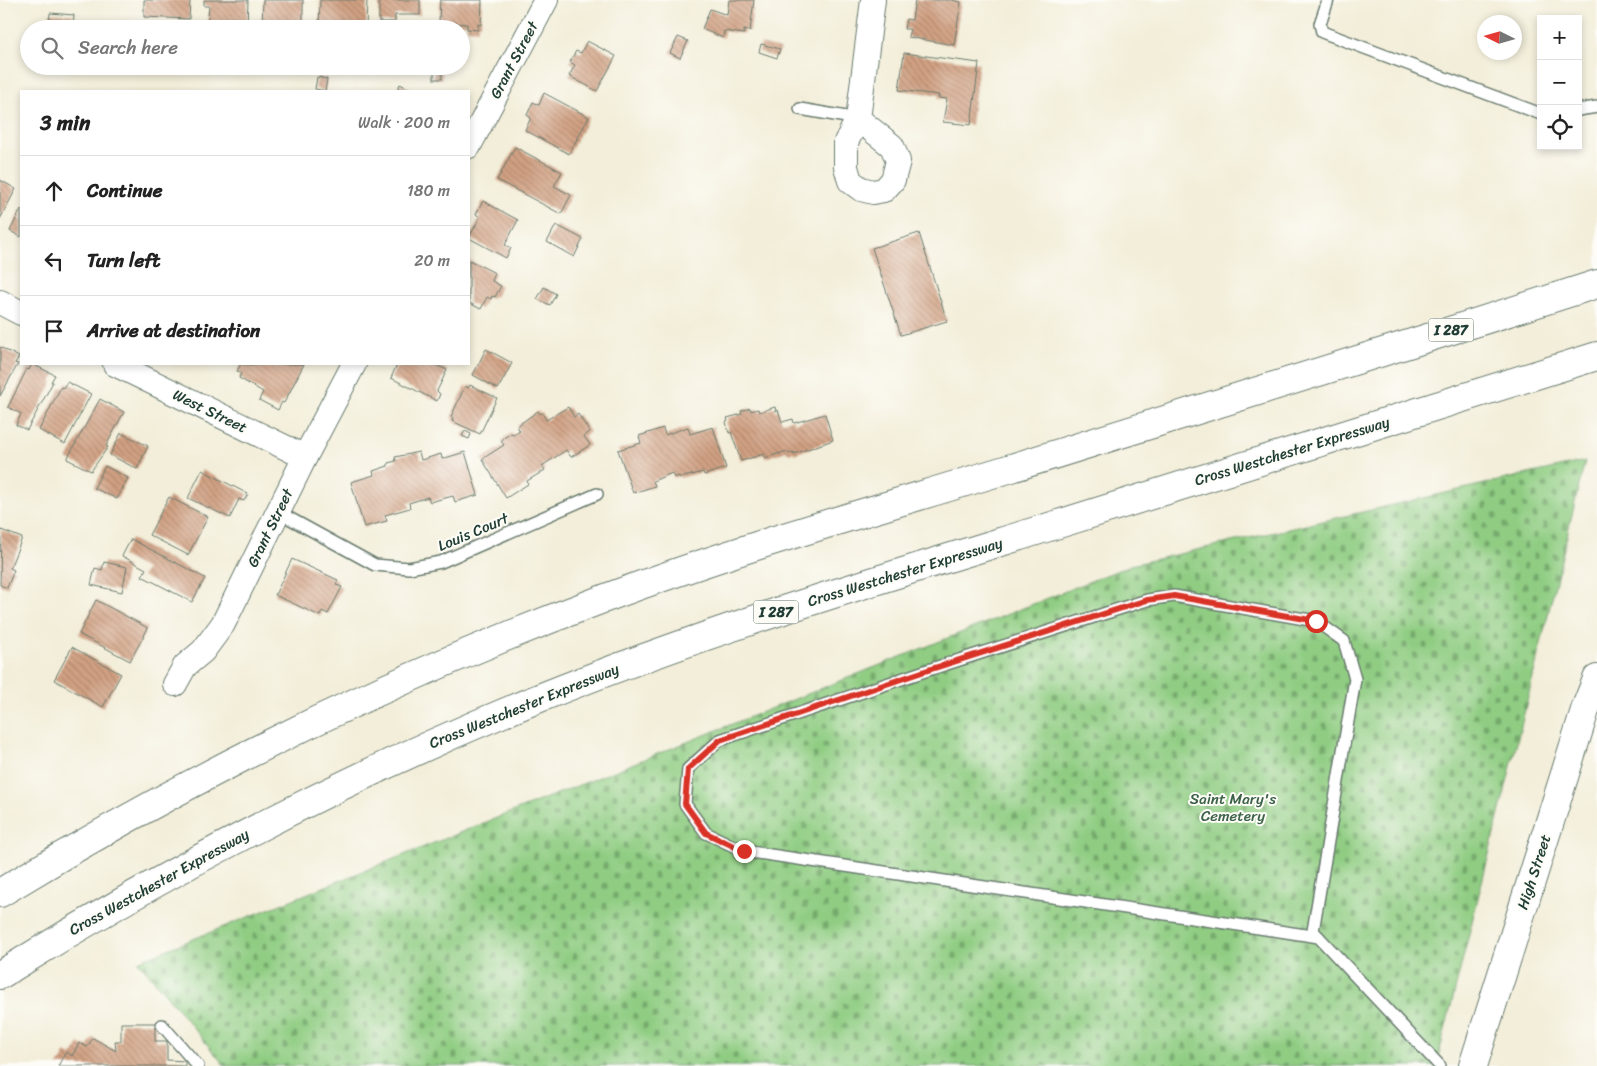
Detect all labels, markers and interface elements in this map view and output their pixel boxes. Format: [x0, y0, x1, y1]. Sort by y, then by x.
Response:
north arrow [1477, 15, 1522, 60]
map controls [1537, 15, 1582, 150]
button: + [1537, 15, 1582, 60]
street label: Grant Street [483, 16, 546, 103]
search box [20, 20, 470, 75]
text: Search here [78, 31, 178, 64]
icon: search [38, 34, 66, 62]
button: − [1537, 60, 1582, 105]
text: 3 min [40, 104, 90, 142]
button: locate [1537, 105, 1582, 150]
text: Walk · 200 m [358, 108, 450, 137]
text: Continue [87, 174, 163, 207]
text: 180 m [407, 176, 450, 205]
icon: ahead [40, 177, 68, 205]
text: Turn left [87, 244, 160, 277]
text: 20 m [414, 246, 450, 275]
icon: left [40, 247, 68, 275]
text: Arrive at destination [87, 314, 260, 347]
icon: arrive [40, 317, 68, 345]
road number: I 287 [1428, 318, 1474, 342]
street label: West Street [168, 382, 252, 440]
street label: Cross Westchester Expressway [1191, 409, 1393, 493]
street label: Grant Street [240, 483, 301, 572]
street label: Louis Court [434, 505, 513, 559]
street label: Cross Westchester Expressway [804, 530, 1006, 614]
road number: I 287 [754, 600, 798, 624]
route start [1305, 610, 1328, 633]
street label: Cross Westchester Expressway [425, 656, 623, 756]
park label: Saint Mary's Cemetery [1190, 786, 1276, 829]
street label: Cross Westchester Expressway [64, 821, 254, 943]
street label: High Street [1510, 831, 1559, 913]
route end [733, 840, 756, 863]

